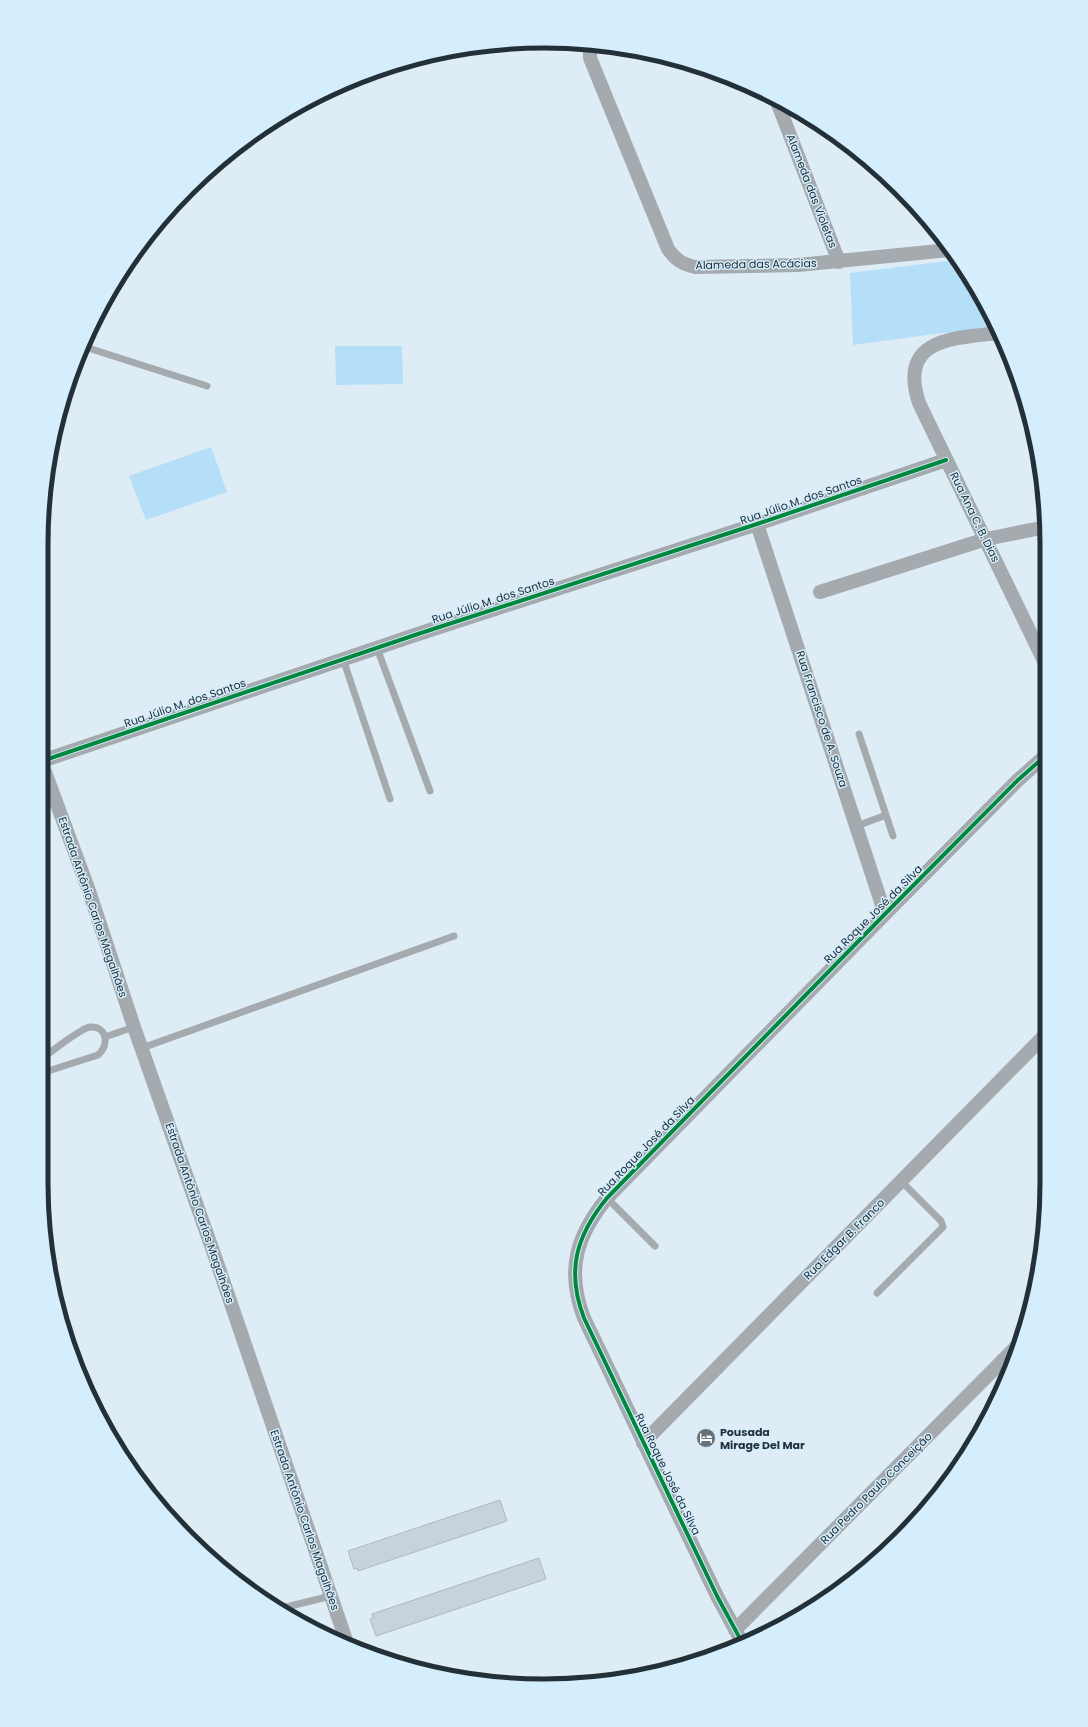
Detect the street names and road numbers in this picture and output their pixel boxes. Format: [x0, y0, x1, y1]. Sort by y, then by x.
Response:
street label: Alameda das Violetas [783, 132, 841, 251]
street label: Alameda das Acácias [695, 255, 817, 273]
street label: Rua Ana C. B. Dias [946, 469, 1004, 565]
street label: Rua Júlio M. dos Santos [738, 472, 864, 528]
street label: Rua Júlio M. dos Santos [430, 573, 557, 627]
street label: Rua Francisco de A. Souza [792, 649, 852, 789]
street label: Rua Júlio M. dos Santos [122, 675, 248, 731]
street label: Estrada Antônio Carlos Magalhães [55, 815, 132, 1000]
street label: Rua Roque José da Silva [820, 861, 926, 967]
street label: Rua Roque José da Silva [594, 1092, 698, 1200]
street label: Estrada Antônio Carlos Magalhães [162, 1121, 239, 1306]
street label: Rua Edgar B. Franco [800, 1195, 888, 1283]
street label: Rua Roque José da Silva [632, 1410, 704, 1538]
street label: Estrada Antônio Carlos Magalhães [267, 1428, 344, 1613]
street label: Rua Pedro Paulo Conceição [817, 1429, 935, 1547]

